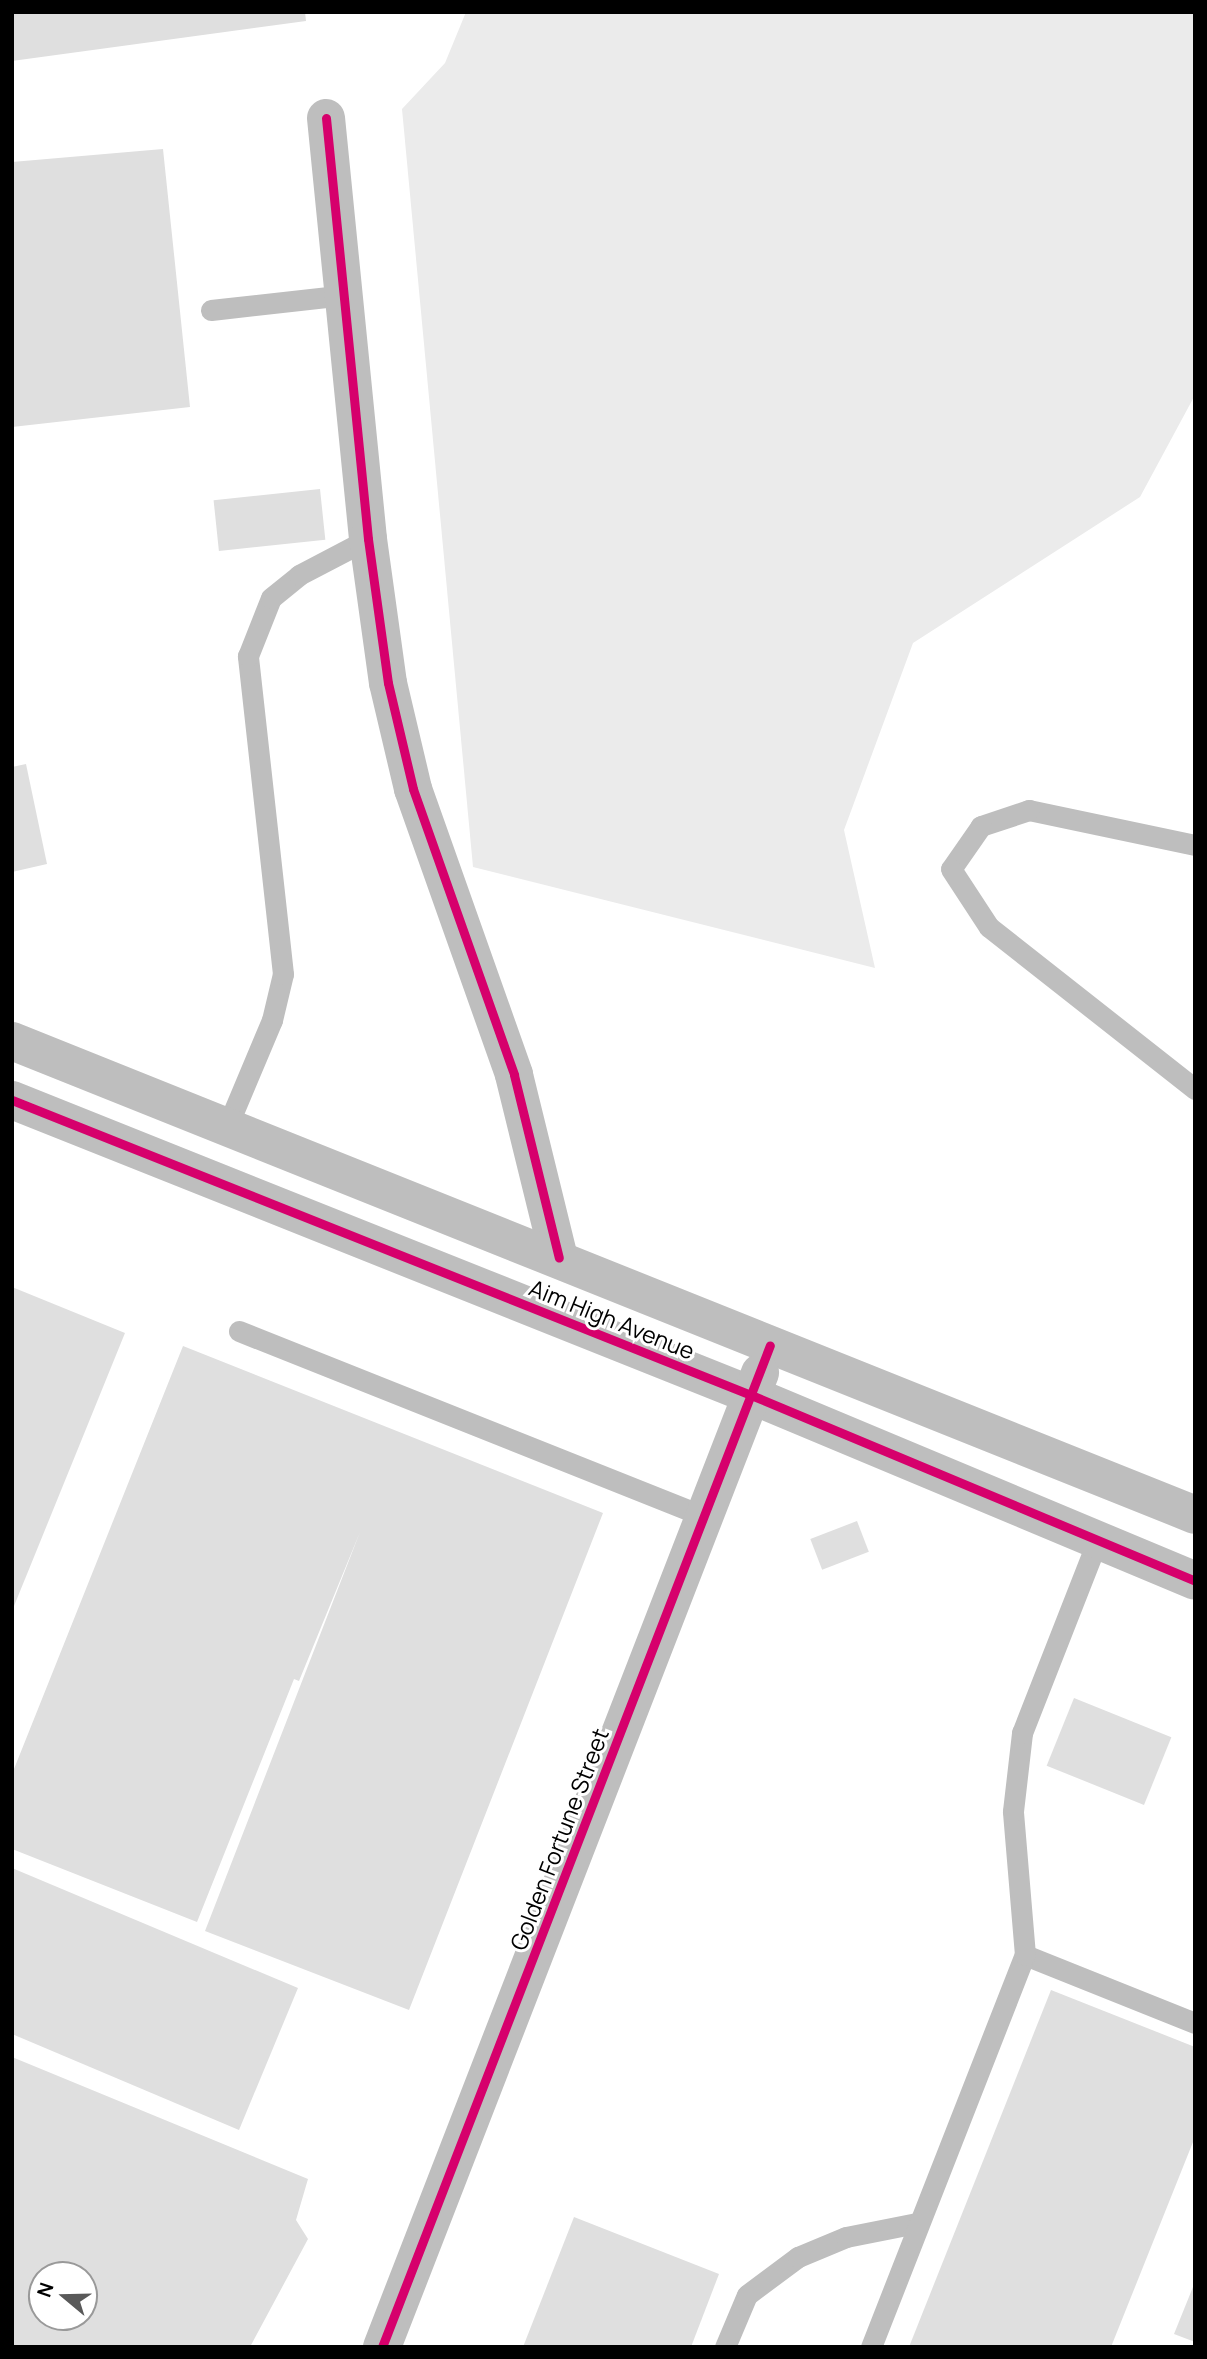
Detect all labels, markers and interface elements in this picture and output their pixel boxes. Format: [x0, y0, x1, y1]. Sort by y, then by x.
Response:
street label: Aim High Avenue [525, 1273, 699, 1365]
street label: Golden Fortune Street [504, 1724, 614, 1954]
north arrow [28, 2261, 98, 2331]
text: N [31, 2279, 60, 2301]

